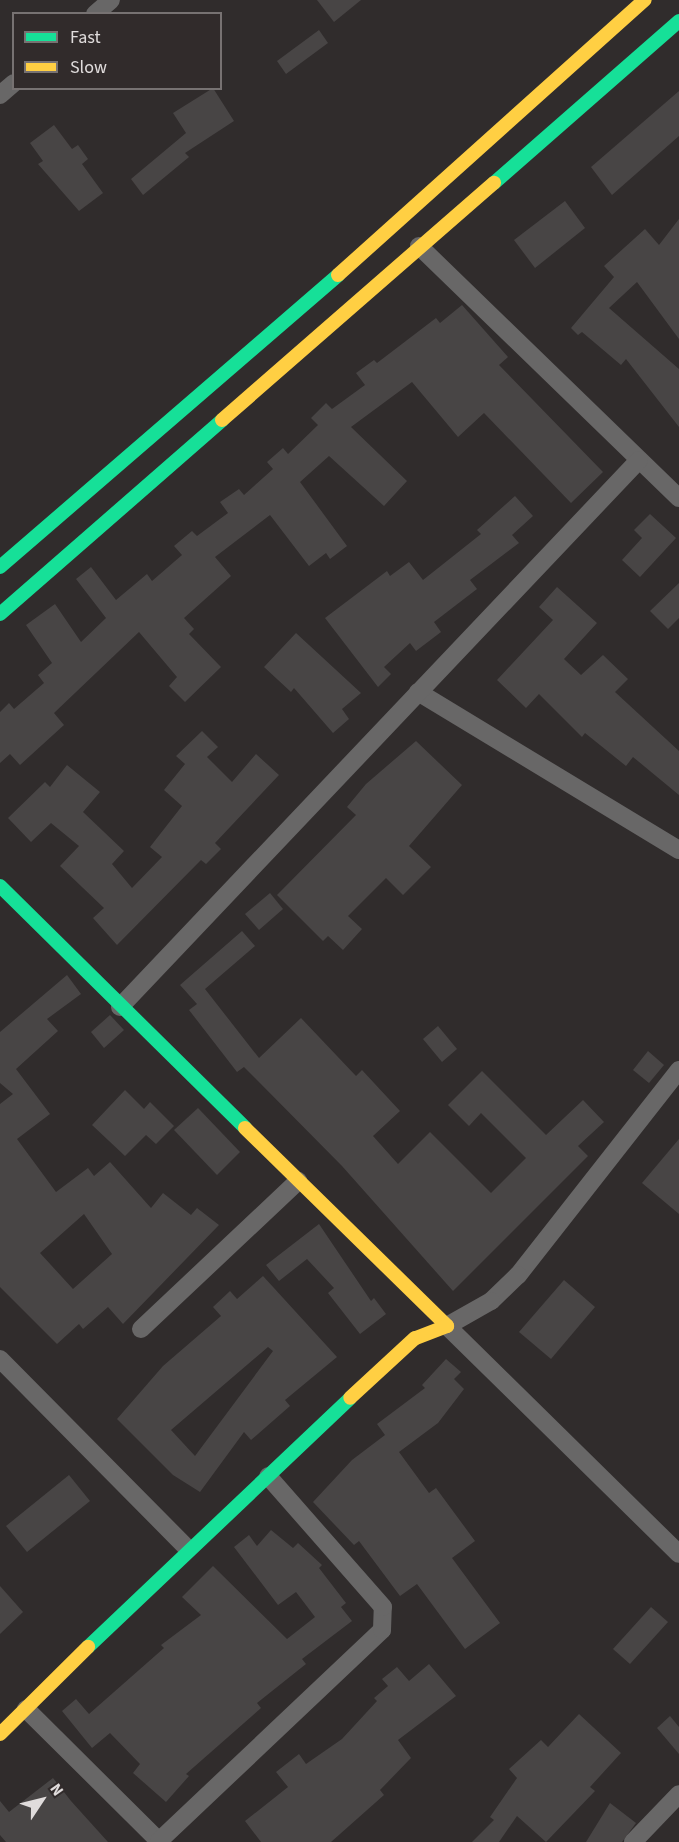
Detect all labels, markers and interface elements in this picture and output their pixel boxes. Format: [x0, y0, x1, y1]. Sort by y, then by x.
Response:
legend [12, 12, 222, 90]
text: Fast [70, 25, 101, 50]
text: Slow [70, 55, 107, 80]
north arrow [12, 1770, 72, 1830]
text: N [45, 1779, 69, 1800]

